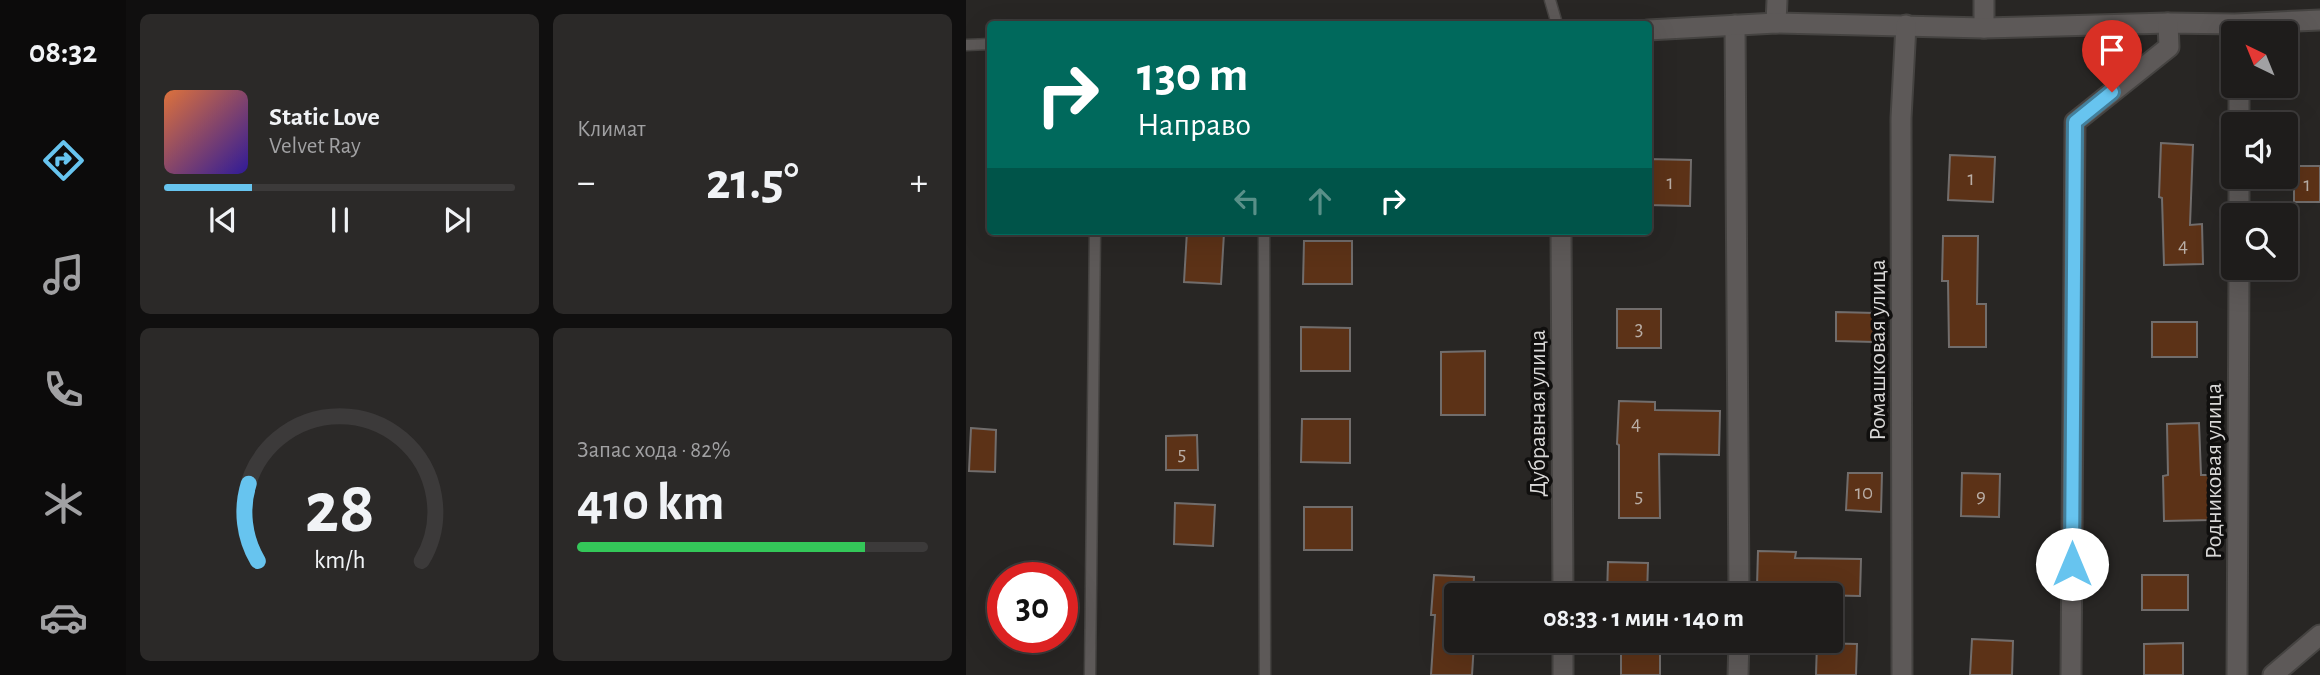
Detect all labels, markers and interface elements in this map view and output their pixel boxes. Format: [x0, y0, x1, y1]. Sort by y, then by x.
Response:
pin [2082, 20, 2142, 92]
north arrow [2221, 21, 2298, 98]
map controls [2221, 21, 2298, 280]
icon: arrive [2093, 31, 2131, 69]
text: 08:32 [29, 36, 97, 68]
icon: right [1022, 49, 1113, 140]
text: 130 m [1137, 51, 1248, 100]
text: Static Love [269, 104, 380, 130]
text: Направо [1137, 109, 1251, 141]
button: sound [2221, 112, 2298, 189]
text: Климат [577, 118, 646, 141]
text: Velvet Ray [269, 135, 361, 158]
icon: directions [39, 136, 88, 185]
text: 21.5° [706, 156, 799, 208]
text: − [577, 164, 595, 202]
text: + [910, 164, 928, 202]
house number: 1 [1967, 168, 1975, 189]
house number: 1 [1666, 172, 1674, 193]
house number: 1 [2303, 174, 2311, 195]
icon: left [1228, 182, 1266, 220]
icon: ahead [1301, 182, 1339, 220]
icon: right [1374, 182, 1412, 220]
icon: previous [204, 201, 242, 239]
icon: pause [321, 201, 359, 239]
icon: next [438, 201, 476, 239]
button: search [2221, 203, 2298, 280]
house number: 4 [2178, 235, 2188, 256]
icon: music [39, 250, 88, 299]
street label: Ромашковая улица [1866, 259, 1890, 441]
house number: 3 [1635, 318, 1643, 339]
street label: Дубравная улица [1526, 330, 1550, 496]
icon: phone [39, 365, 88, 414]
street label: Родниковая улица [2202, 383, 2226, 559]
house number: 4 [1631, 413, 1641, 434]
text: Запас хода · 82% [577, 439, 731, 462]
house number: 5 [1178, 443, 1186, 464]
text: 28 [304, 473, 375, 546]
text: 410 km [577, 477, 725, 529]
icon: climate [39, 479, 88, 528]
house number: 10 [1855, 482, 1873, 503]
house number: 5 [1635, 485, 1643, 506]
house number: 9 [1976, 485, 1986, 506]
position arrow [2035, 527, 2109, 601]
text: km/h [314, 547, 365, 572]
speed limit sign: 30 [987, 562, 1078, 653]
icon: car [39, 593, 88, 642]
text: 08:33 · 1 мин · 140 m [1543, 605, 1744, 631]

